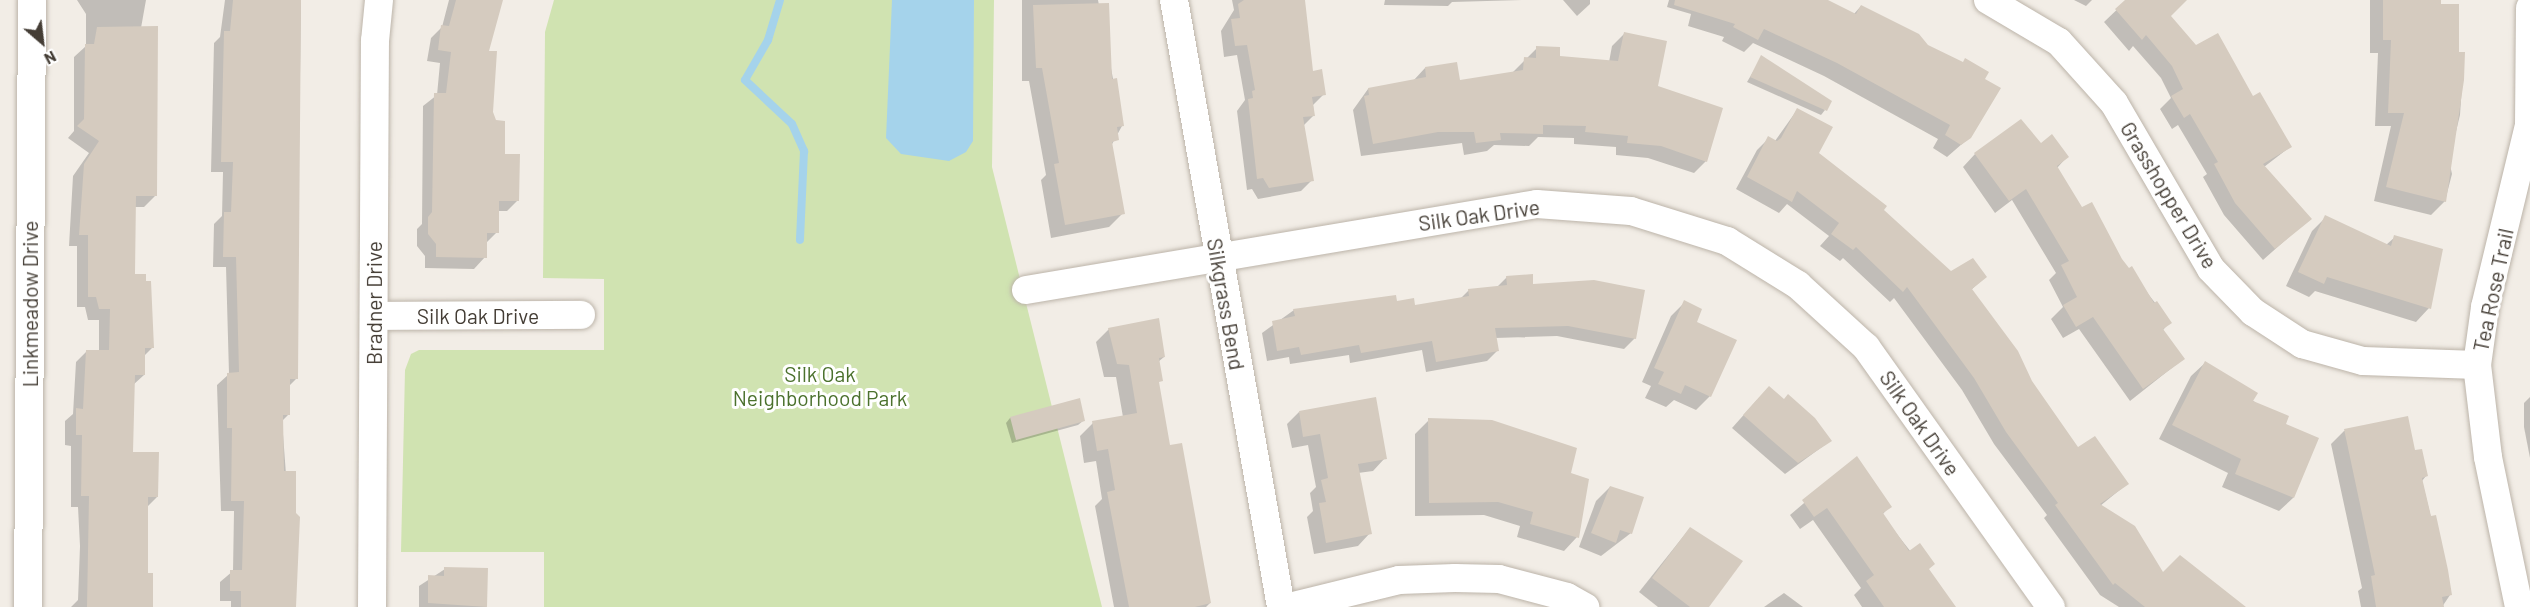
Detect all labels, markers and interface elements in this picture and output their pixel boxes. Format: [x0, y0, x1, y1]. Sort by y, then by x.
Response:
north arrow [12, 12, 72, 72]
text: N [42, 47, 60, 69]
street label: Grasshopper Drive [2115, 117, 2223, 273]
street label: Silk Oak Drive [1417, 194, 1541, 236]
street label: Linkmeadow Drive [17, 221, 43, 387]
street label: Tea Rose Trail [2468, 226, 2518, 354]
street label: Silkgrass Bend [1202, 236, 1250, 372]
street label: Bradner Drive [361, 241, 387, 365]
street label: Silk Oak Drive [417, 303, 539, 329]
park label: Silk Oak Neighborhood Park [733, 361, 907, 411]
street label: Silk Oak Drive [1875, 366, 1965, 480]

